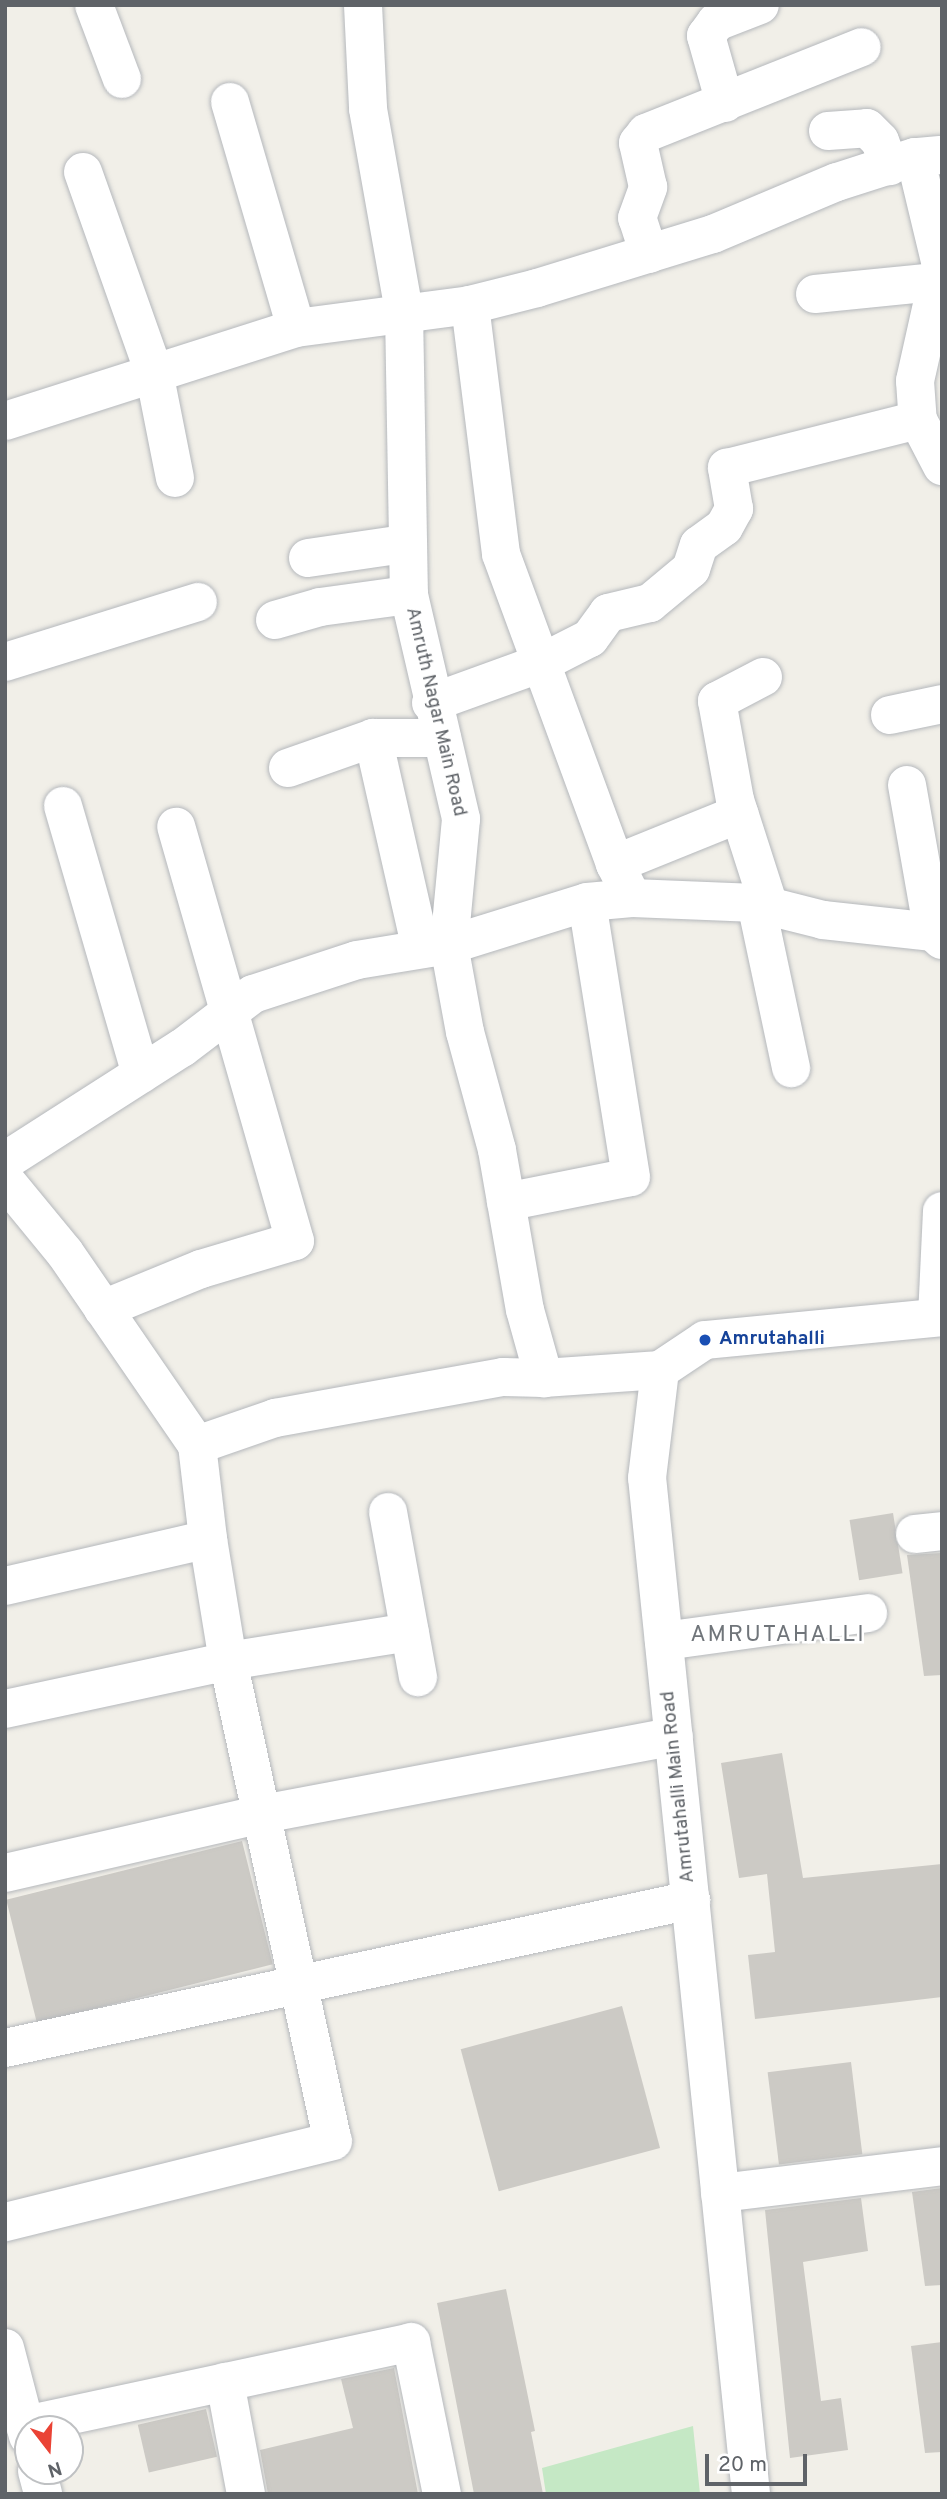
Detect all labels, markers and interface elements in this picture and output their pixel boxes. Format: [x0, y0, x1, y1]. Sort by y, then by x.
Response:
street label: Amruth Nagar Main Road [400, 605, 470, 819]
place label: Amrutahalli [719, 1329, 825, 1351]
marker: Amrutahalli [697, 1332, 713, 1348]
district label: AMRUTAHALLI [692, 1622, 864, 1650]
street label: Amrutahalli Main Road [658, 1690, 700, 1884]
north arrow [14, 2415, 84, 2485]
scale bar [709, 2440, 810, 2484]
text: 20 m [718, 2452, 767, 2479]
text: N [45, 2455, 65, 2482]

